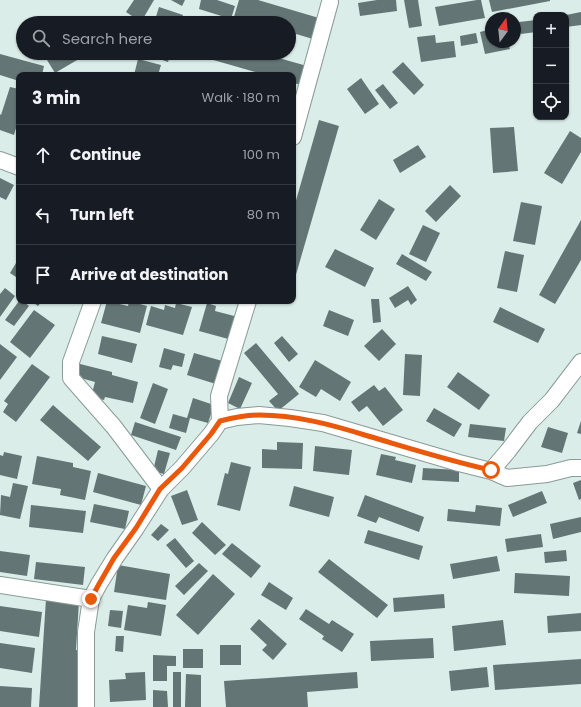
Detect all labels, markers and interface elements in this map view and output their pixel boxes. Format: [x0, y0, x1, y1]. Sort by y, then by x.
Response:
north arrow [485, 12, 521, 48]
map controls [533, 12, 569, 120]
button: + [533, 12, 569, 48]
search box [16, 16, 296, 60]
icon: search [30, 27, 52, 49]
text: Search here [62, 28, 152, 49]
button: − [533, 48, 569, 84]
button: locate [533, 84, 569, 120]
text: 3 min [32, 86, 80, 110]
text: Walk · 180 m [202, 88, 280, 107]
icon: ahead [32, 144, 54, 166]
text: Continue [70, 144, 141, 165]
text: 100 m [243, 145, 280, 164]
icon: left [32, 204, 54, 226]
text: Turn left [70, 204, 134, 225]
text: 80 m [247, 205, 280, 224]
icon: arrive [32, 264, 54, 286]
text: Arrive at destination [70, 264, 228, 285]
route start [482, 461, 500, 479]
route end [82, 590, 100, 608]

